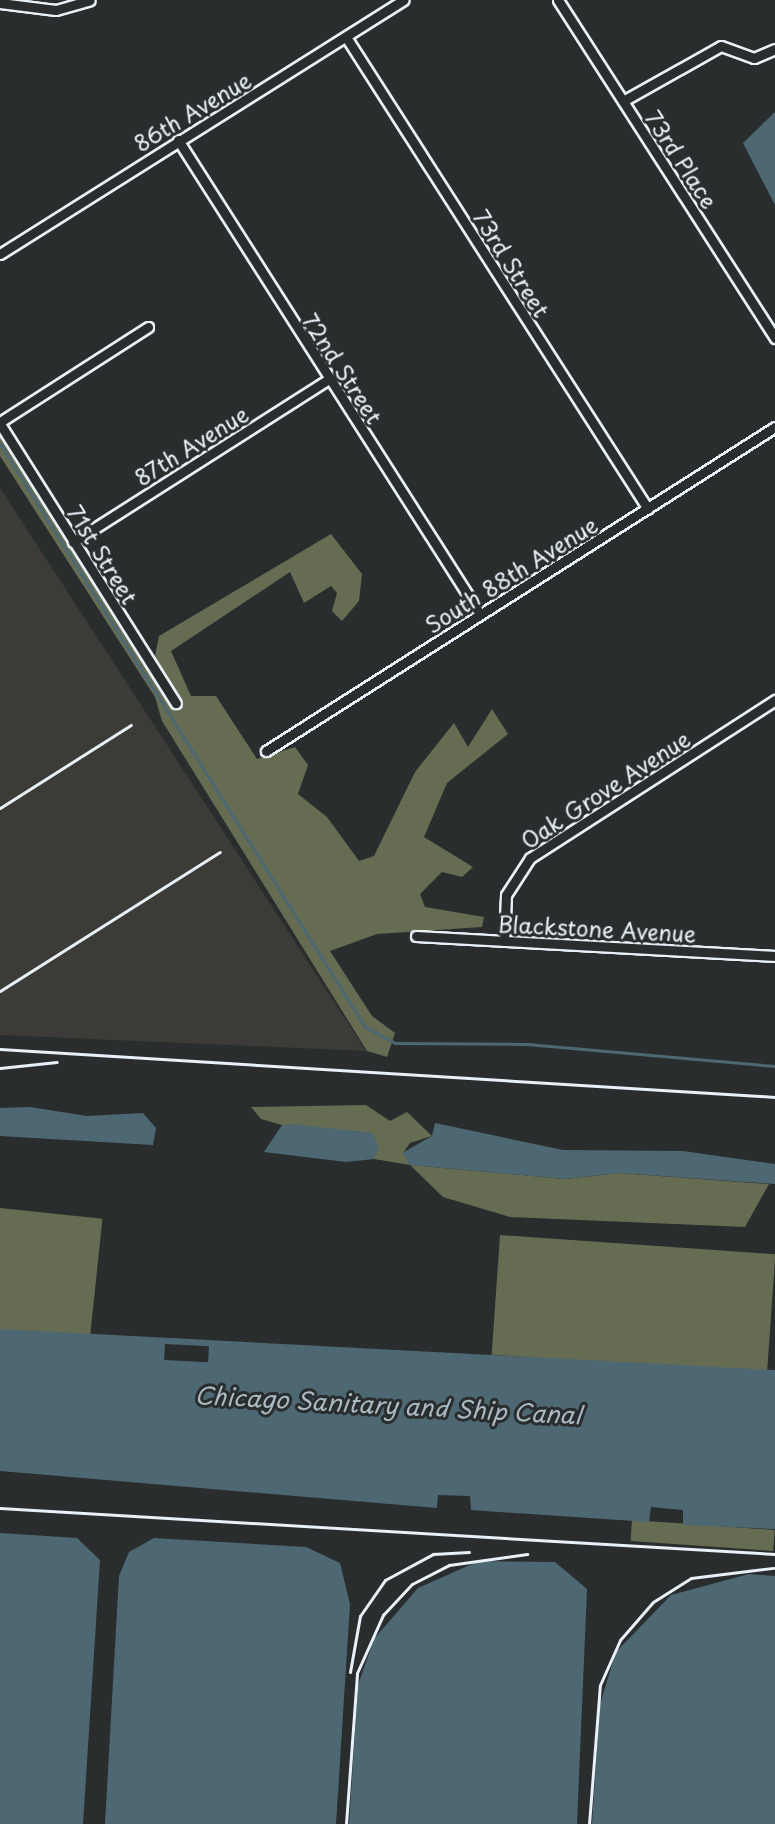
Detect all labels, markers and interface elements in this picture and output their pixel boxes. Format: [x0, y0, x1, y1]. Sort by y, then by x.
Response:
street label: 86th Avenue [128, 65, 256, 157]
street label: 73rd Place [640, 104, 724, 214]
street label: 73rd Street [468, 204, 556, 322]
street label: 72nd Street [298, 308, 388, 428]
street label: 87th Avenue [129, 400, 253, 490]
street label: 71st Street [61, 498, 145, 610]
street label: South 88th Avenue [419, 510, 603, 638]
street label: Oak Grove Avenue [515, 724, 695, 854]
street label: Blackstone Avenue [497, 910, 697, 946]
water label: Chicago Sanitary and Ship Canal [193, 1380, 583, 1430]

